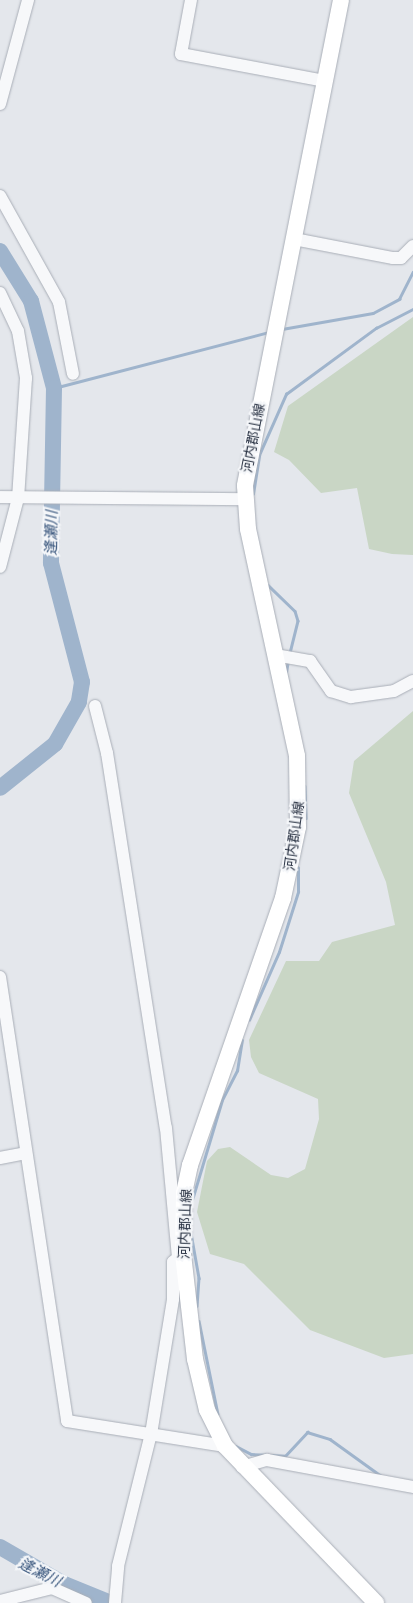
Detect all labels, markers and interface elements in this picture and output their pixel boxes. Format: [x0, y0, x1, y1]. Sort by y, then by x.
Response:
street label: 河内郡山線 [238, 402, 268, 474]
water label: 逢瀬川 [42, 510, 60, 556]
street label: 河内郡山線 [281, 800, 307, 872]
street label: 河内郡山線 [175, 1189, 195, 1259]
water label: 逢瀬川 [16, 1554, 64, 1590]

